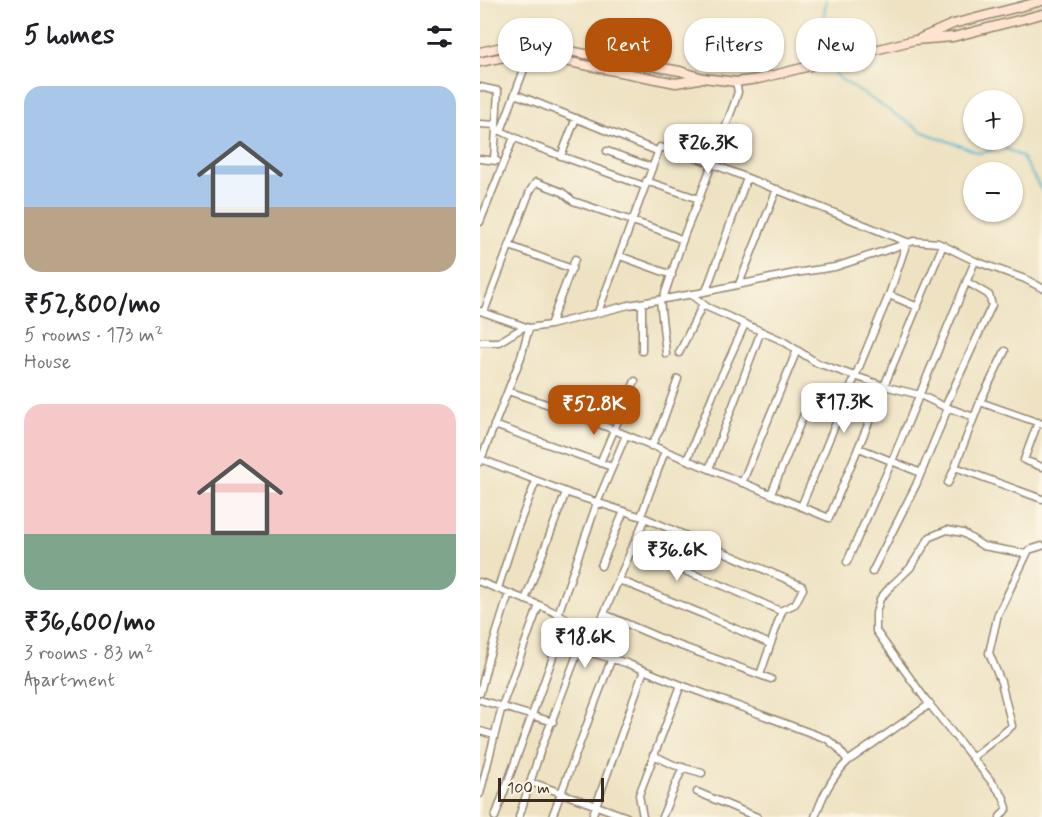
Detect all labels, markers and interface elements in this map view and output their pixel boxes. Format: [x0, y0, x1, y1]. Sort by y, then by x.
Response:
chip: Buy [498, 18, 573, 72]
chip: Rent [585, 18, 672, 72]
chip: Filters [684, 18, 784, 72]
chip: New [796, 18, 876, 72]
text: 5 homes [24, 19, 115, 53]
icon: filters [423, 20, 456, 53]
map controls [963, 90, 1023, 222]
button: + [963, 90, 1023, 150]
pin: ₹26.3K [659, 124, 757, 175]
icon: home [186, 125, 294, 233]
text: ₹26.3K [678, 130, 738, 157]
button: − [963, 162, 1023, 222]
text: ₹52,800/mo [24, 288, 160, 322]
text: 5 rooms · 173 m² [24, 322, 163, 349]
text: House [24, 349, 71, 376]
pin: ₹17.3K [795, 383, 893, 434]
pin: ₹52.8K [545, 385, 643, 436]
text: ₹17.3K [815, 389, 873, 416]
text: ₹52.8K [562, 391, 626, 418]
icon: home [186, 443, 294, 551]
pin: ₹36.6K [628, 531, 726, 582]
text: ₹36.6K [647, 537, 707, 564]
text: ₹36,600/mo [24, 606, 155, 640]
pin: ₹18.6K [536, 618, 634, 669]
text: ₹18.6K [555, 624, 615, 651]
text: 3 rooms · 83 m² [24, 640, 153, 667]
text: Apartment [24, 667, 115, 694]
scale bar [498, 775, 604, 802]
text: 100 m [507, 778, 550, 799]

